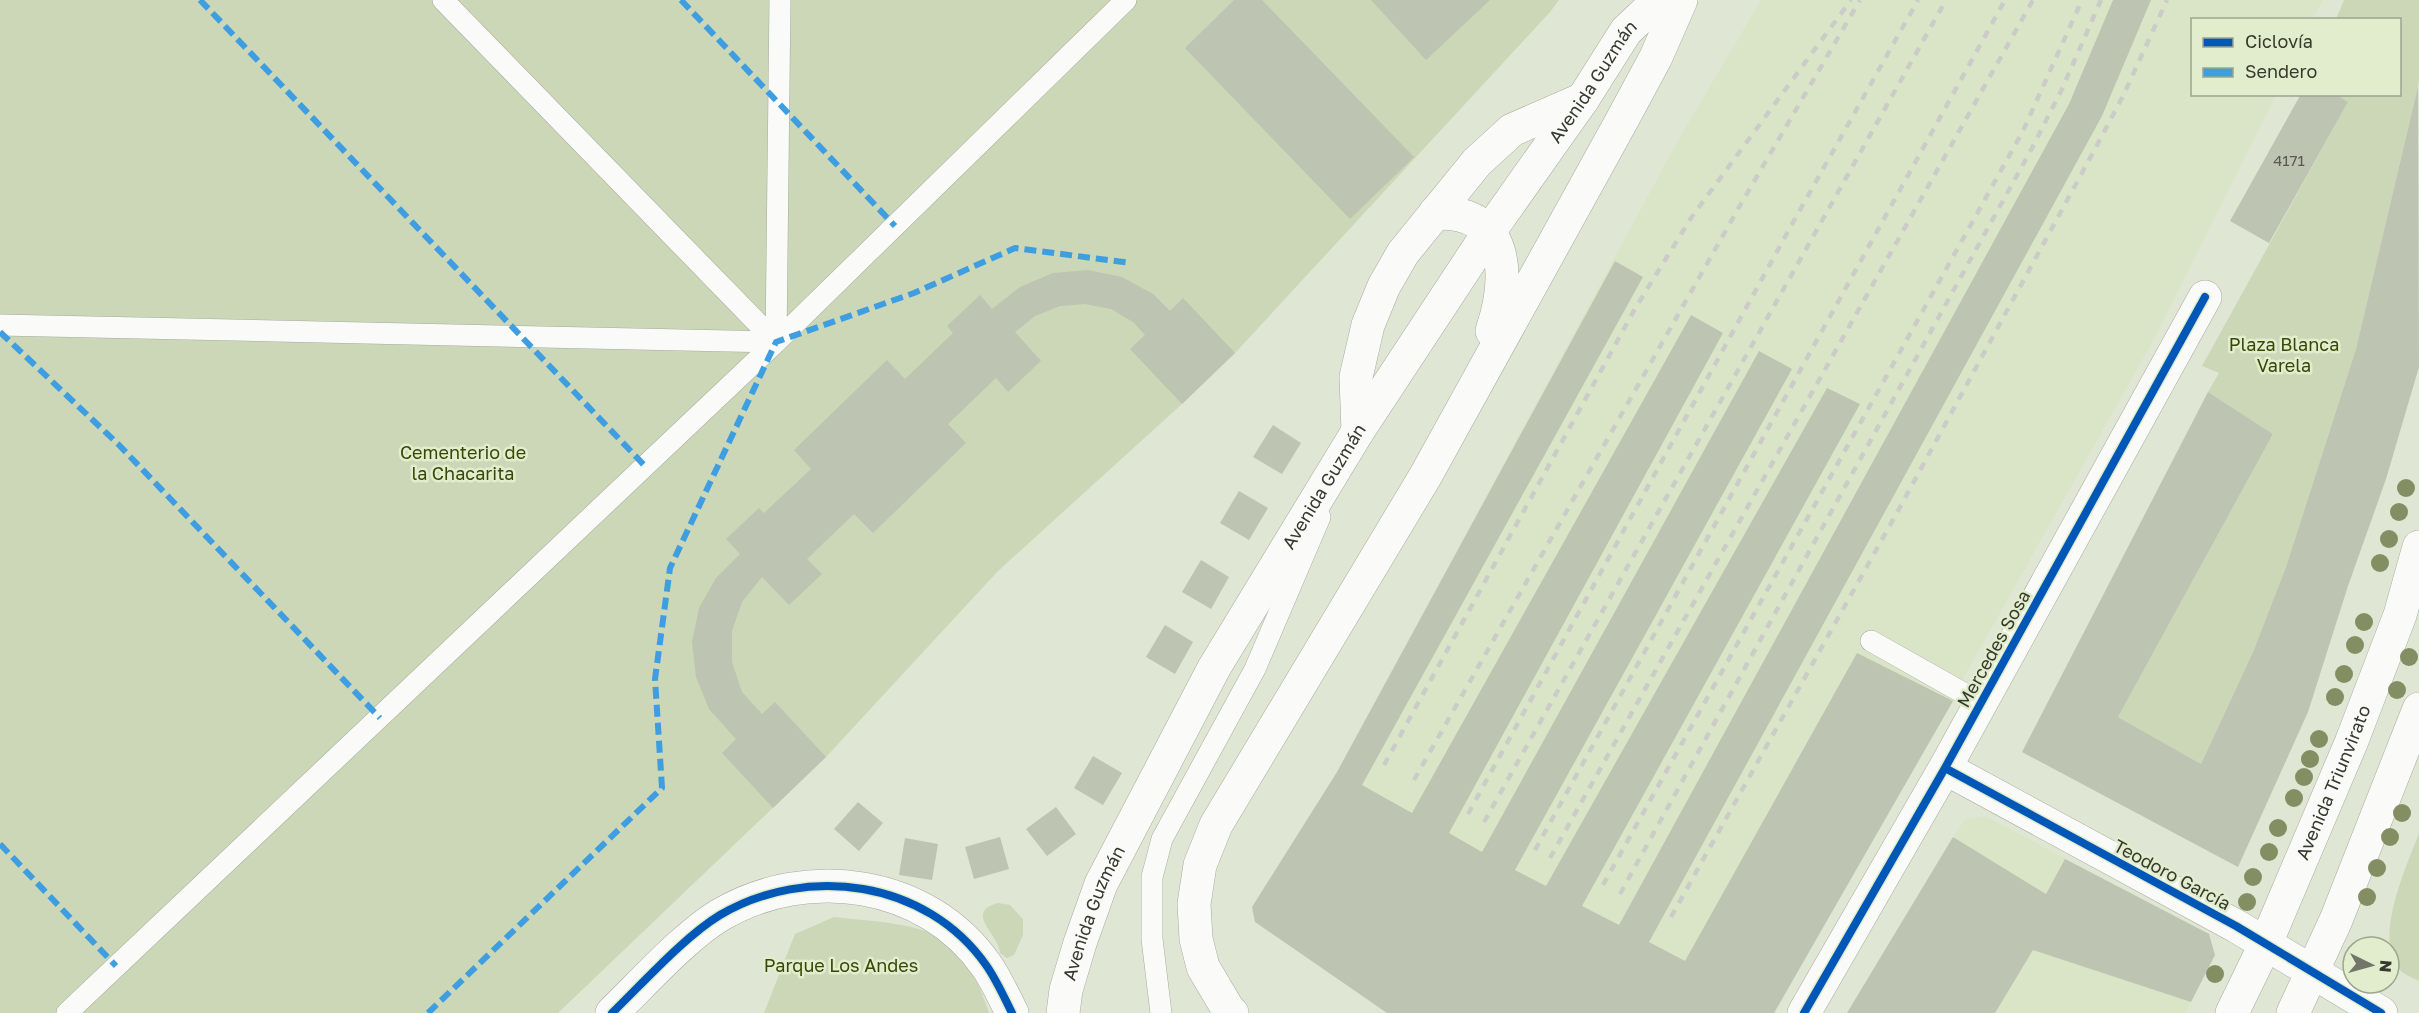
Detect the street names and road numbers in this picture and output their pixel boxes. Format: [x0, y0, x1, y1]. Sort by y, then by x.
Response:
street label: Avenida Guzmán [1543, 15, 1641, 147]
street label: Avenida Guzmán [1277, 419, 1370, 553]
street label: Mercedes Sosa [1952, 586, 2034, 711]
street label: Avenida Triunvirato [2291, 702, 2375, 863]
street label: Teodoro García [2110, 834, 2235, 914]
street label: Avenida Guzmán [1057, 842, 1129, 983]

